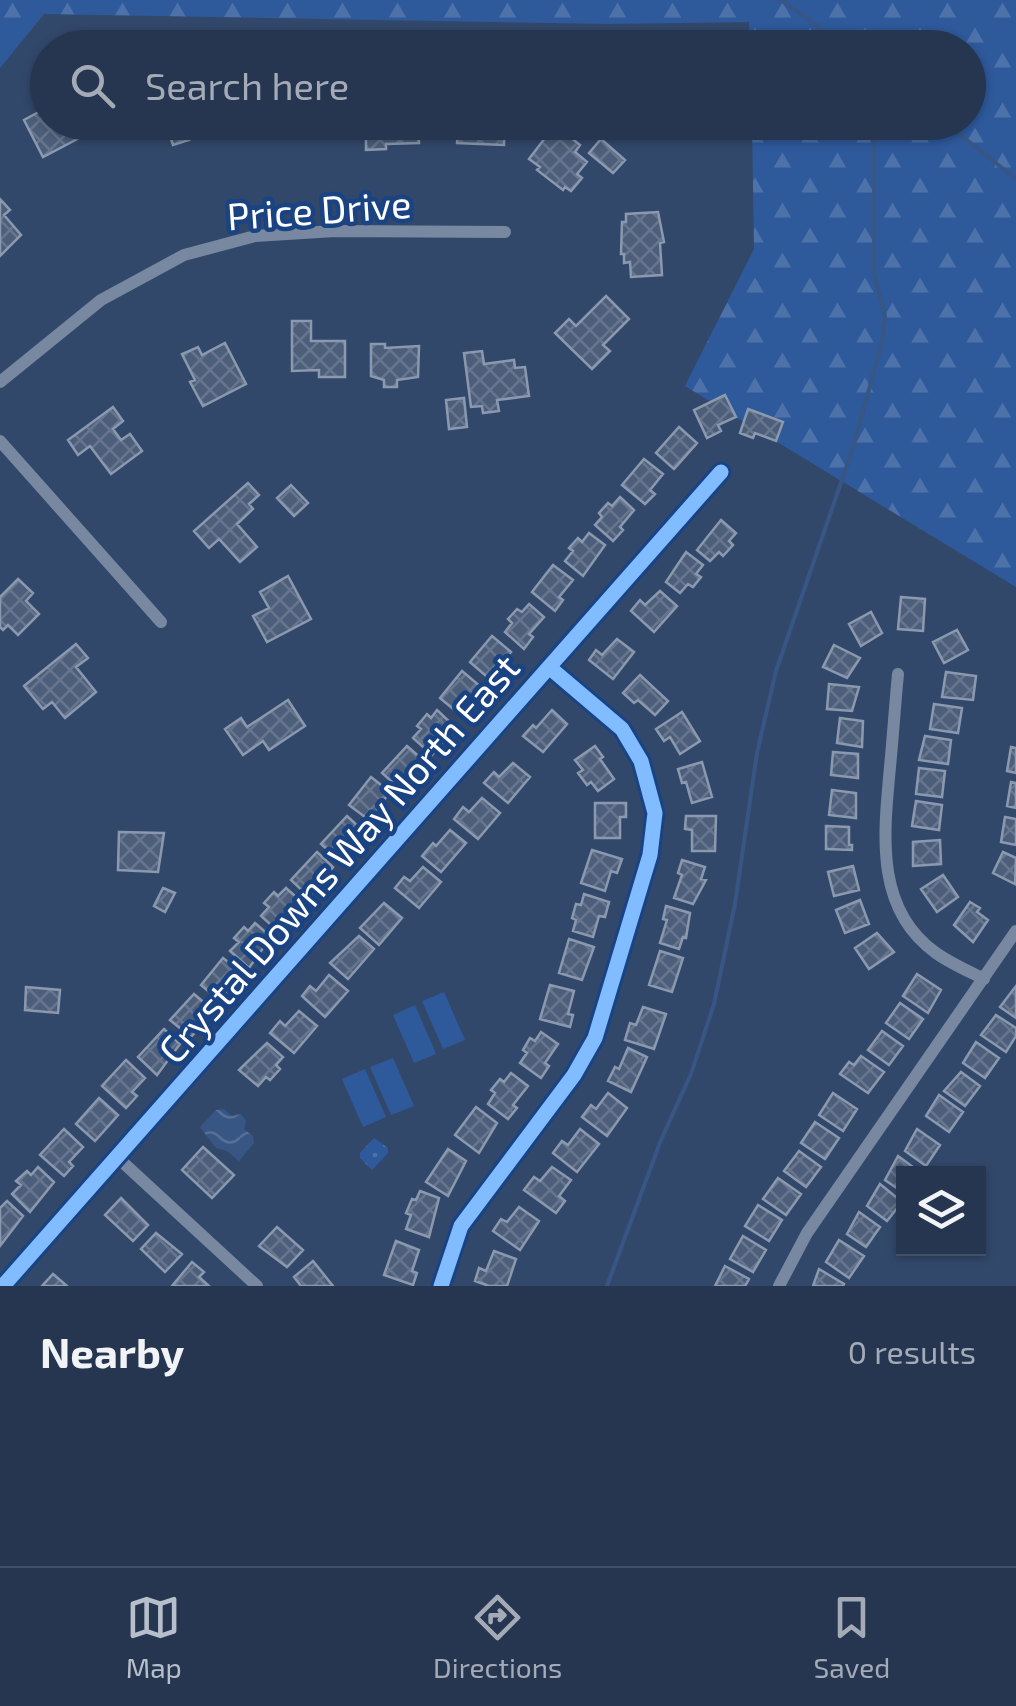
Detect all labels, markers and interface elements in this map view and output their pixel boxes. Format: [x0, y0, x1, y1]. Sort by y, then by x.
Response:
search box [30, 30, 986, 140]
icon: search [65, 58, 120, 113]
text: Search here [145, 62, 349, 108]
street label: Price Drive [225, 180, 413, 238]
street label: Crystal Downs Way North East [148, 644, 528, 1072]
map controls [896, 1166, 986, 1256]
button: layers [896, 1166, 986, 1256]
text: Nearby [40, 1326, 184, 1376]
text: 0 results [848, 1332, 976, 1370]
tab: Map [126, 1590, 182, 1684]
tab: Directions [433, 1590, 562, 1684]
tab: Saved [814, 1590, 890, 1684]

